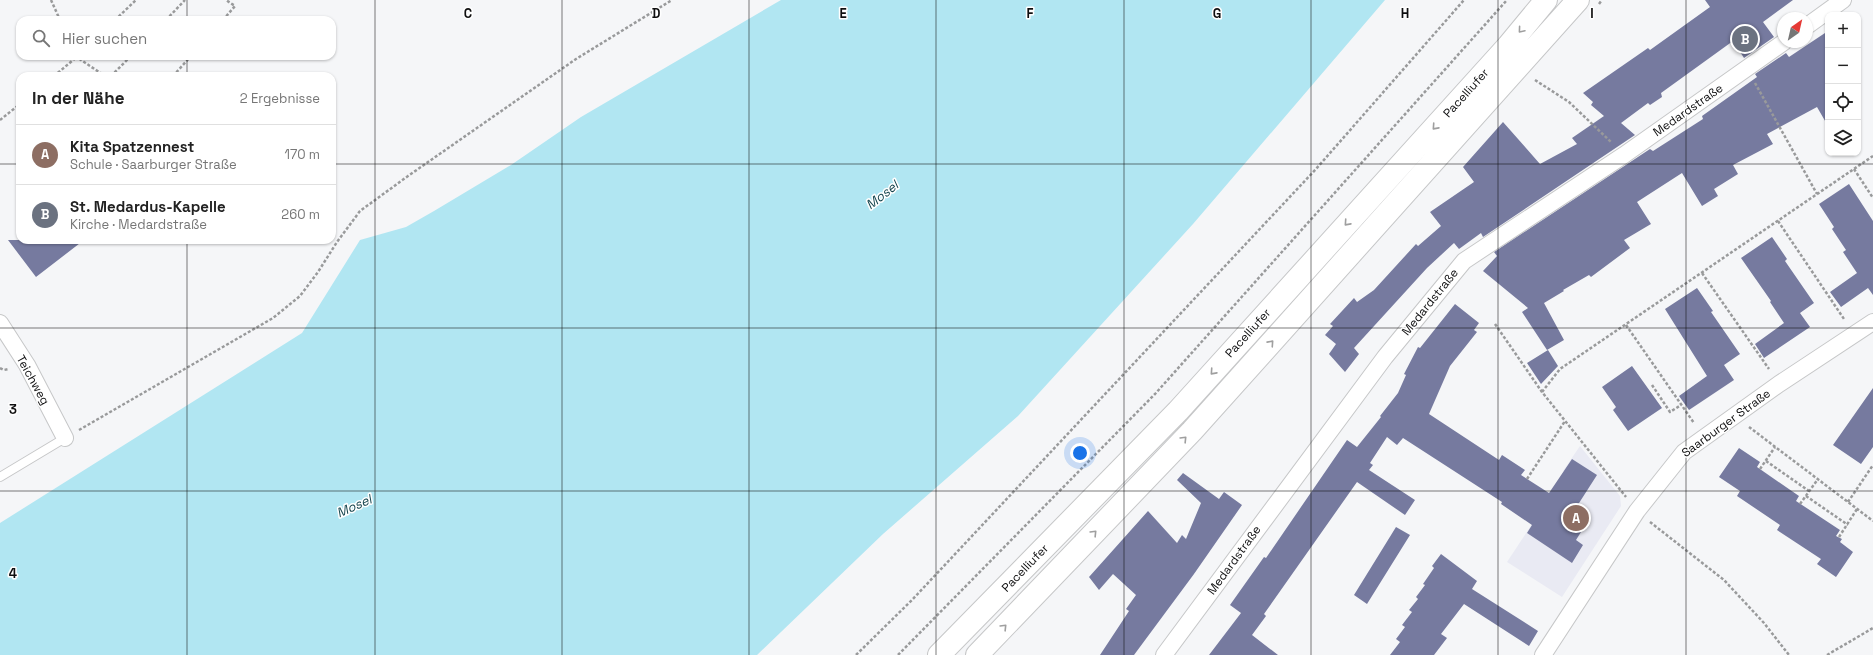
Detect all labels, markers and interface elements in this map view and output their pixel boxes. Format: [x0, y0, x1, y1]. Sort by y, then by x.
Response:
text: C [464, 5, 472, 22]
text: D [652, 5, 661, 22]
text: E [839, 5, 847, 22]
text: F [1027, 5, 1034, 22]
text: G [1213, 5, 1221, 22]
text: H [1401, 5, 1409, 22]
text: I [1590, 5, 1594, 22]
north arrow [1777, 12, 1813, 48]
map controls [1825, 12, 1861, 156]
button: + [1825, 12, 1861, 48]
search box [16, 16, 336, 60]
pin: B [1732, 24, 1758, 54]
one-way arrow [1519, 25, 1526, 33]
icon: search [30, 27, 52, 49]
text: Hier suchen [62, 29, 147, 48]
button: − [1825, 48, 1861, 84]
street label: Pacelliufer [1440, 65, 1493, 121]
street label: Medardstraße [1650, 80, 1726, 140]
button: locate [1825, 84, 1861, 120]
text: In der Nähe [32, 87, 124, 109]
text: 2 Ergebnisse [240, 90, 320, 107]
button: layers [1825, 120, 1861, 156]
one-way arrow [1432, 122, 1439, 130]
text: Kita Spatzennest [70, 137, 194, 156]
text: A [41, 146, 49, 163]
text: 170 m [284, 146, 320, 163]
text: Schule · Saarburger Straße [70, 156, 237, 173]
water label: Mosel [862, 176, 903, 213]
text: St. Medardus-Kapelle [70, 197, 226, 216]
text: B [41, 206, 49, 223]
text: 260 m [281, 206, 320, 223]
text: Kirche · Medardstraße [70, 216, 207, 233]
one-way arrow [1345, 219, 1352, 226]
street label: Medardstraße [1398, 265, 1462, 339]
street label: Pacelliufer [1222, 305, 1275, 361]
one-way arrow [1266, 340, 1274, 348]
street label: Teichweg [13, 352, 53, 408]
one-way arrow [1211, 367, 1218, 375]
street label: Saarburger Straße [1678, 385, 1774, 461]
text: 3 [9, 401, 17, 418]
one-way arrow [1179, 436, 1187, 444]
your location [1070, 443, 1090, 463]
water label: Mosel [334, 490, 376, 521]
pin: A [1563, 503, 1589, 533]
street label: Medardstraße [1204, 522, 1264, 598]
one-way arrow [1089, 530, 1097, 538]
street label: Pacelliufer [998, 540, 1052, 595]
text: 4 [9, 565, 17, 582]
one-way arrow [1000, 624, 1007, 632]

